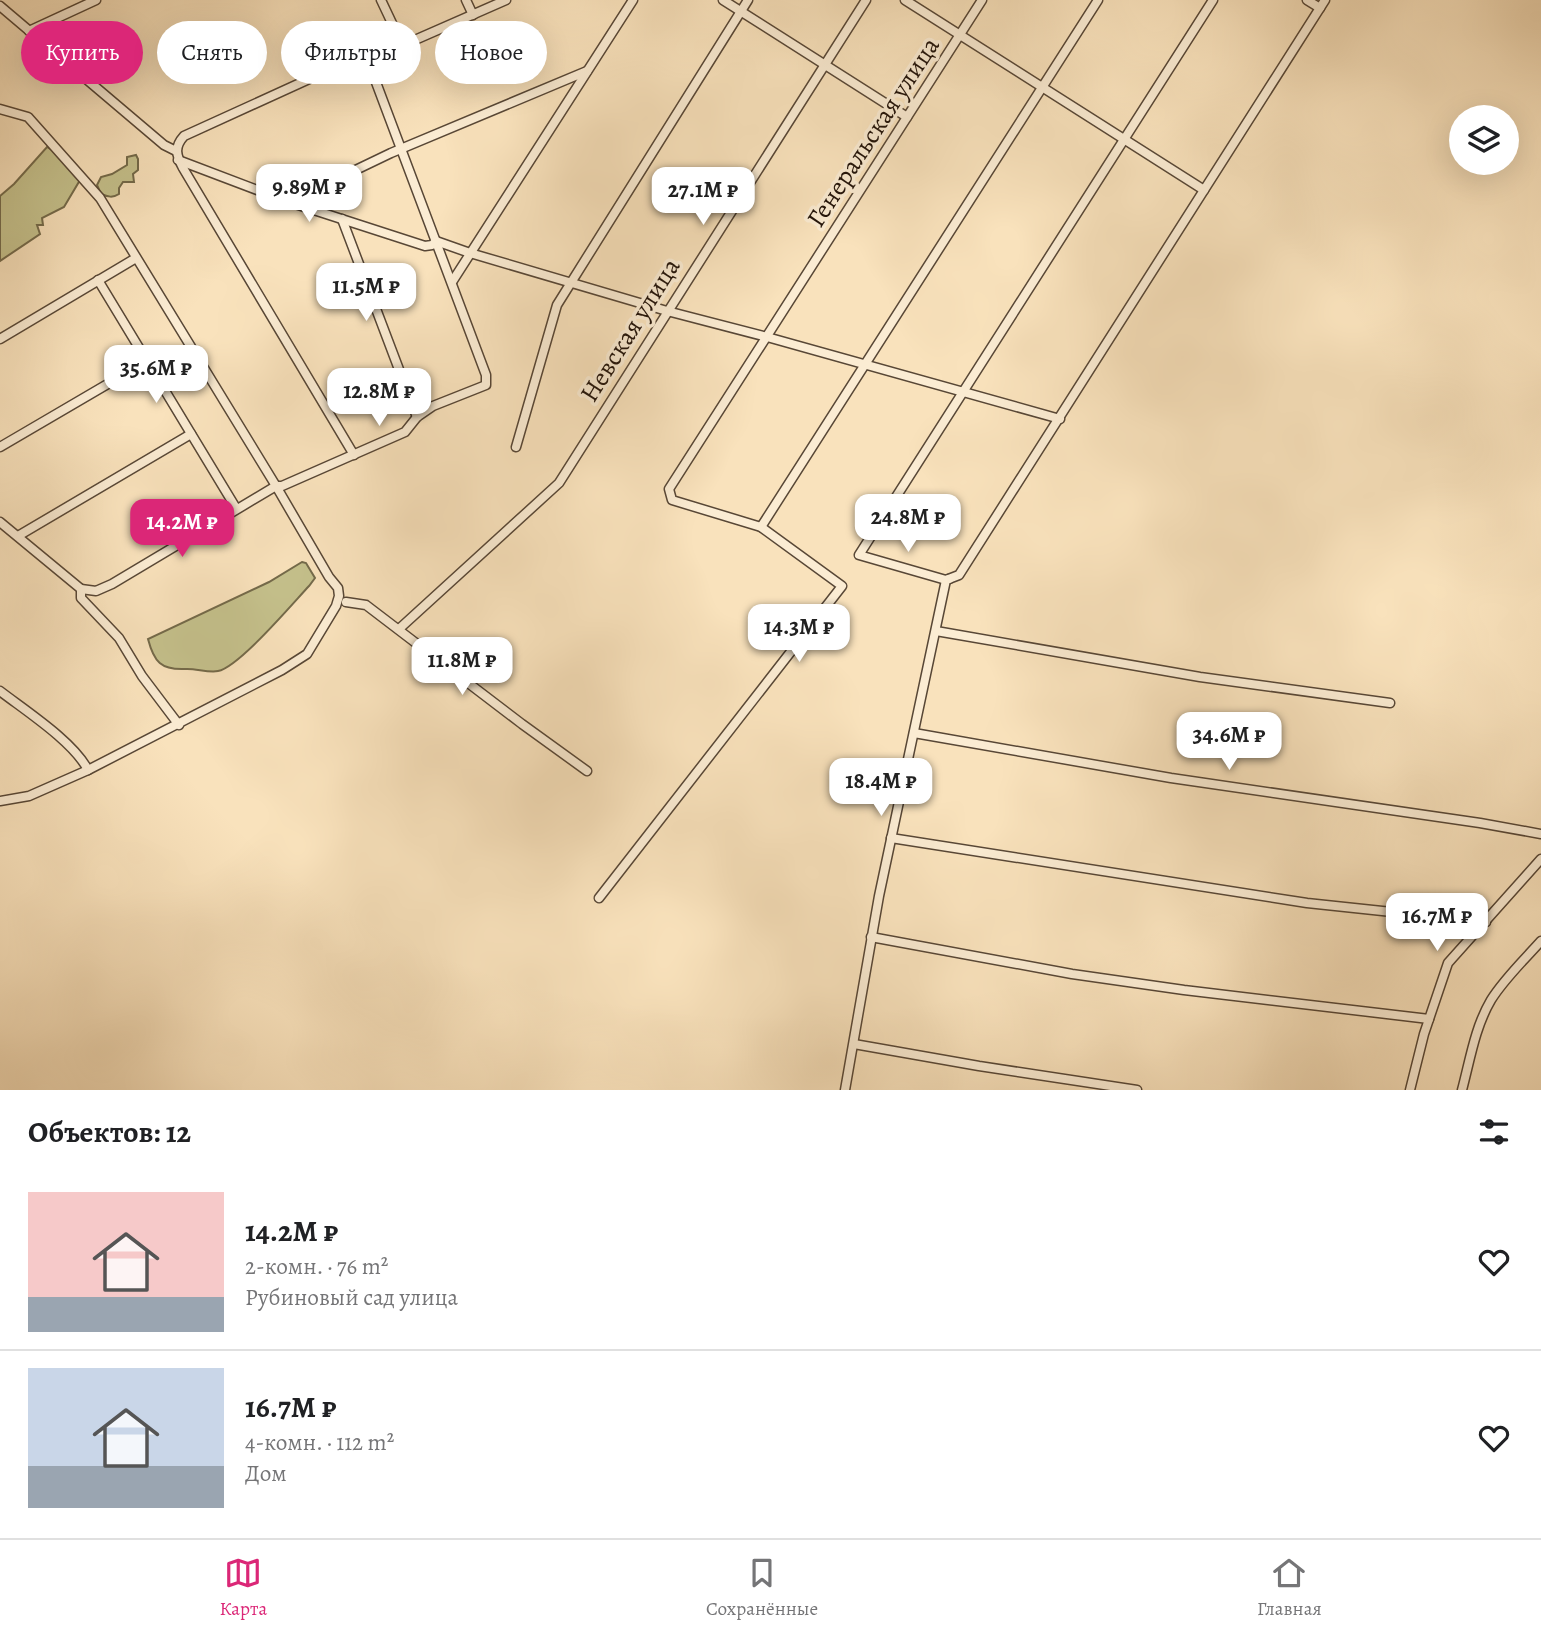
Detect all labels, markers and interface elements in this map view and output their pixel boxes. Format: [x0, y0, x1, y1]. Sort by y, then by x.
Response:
chip: Купить [21, 21, 143, 84]
chip: Снять [157, 21, 267, 84]
chip: Фильтры [281, 21, 421, 84]
chip: Новое [435, 21, 547, 84]
street label: Генеральская улица [798, 30, 948, 234]
map controls [1449, 105, 1519, 175]
button: layers [1449, 105, 1519, 175]
pin: 9.89M ₽ [244, 164, 374, 224]
pin: 27.1M ₽ [638, 168, 768, 227]
text: 9.89M ₽ [272, 171, 346, 202]
text: 27.1M ₽ [668, 174, 738, 205]
street label: Невская улица [572, 251, 688, 409]
pin: 11.5M ₽ [301, 264, 431, 323]
text: 11.5M ₽ [332, 270, 400, 301]
pin: 35.6M ₽ [91, 346, 221, 405]
text: 35.6M ₽ [120, 352, 192, 383]
pin: 12.8M ₽ [314, 368, 444, 428]
text: 12.8M ₽ [343, 375, 415, 406]
pin: 24.8M ₽ [843, 494, 973, 554]
pin: 14.2M ₽ [117, 500, 247, 559]
text: 24.8M ₽ [871, 501, 945, 532]
text: 14.2M ₽ [146, 506, 218, 537]
pin: 14.3M ₽ [734, 604, 864, 664]
text: 14.3M ₽ [764, 611, 834, 642]
pin: 11.8M ₽ [397, 638, 527, 697]
text: 11.8M ₽ [428, 644, 496, 675]
pin: 34.6M ₽ [1164, 712, 1294, 772]
text: 34.6M ₽ [1193, 719, 1265, 750]
pin: 18.4M ₽ [816, 758, 946, 818]
text: 18.4M ₽ [845, 765, 917, 796]
pin: 16.7M ₽ [1372, 894, 1502, 953]
text: 16.7M ₽ [1402, 900, 1472, 931]
text: Объектов: 12 [28, 1112, 191, 1152]
icon: filters [1475, 1113, 1513, 1151]
text: 14.2M ₽ [245, 1211, 338, 1251]
icon: home [84, 1220, 168, 1304]
icon: heart [1475, 1243, 1513, 1281]
text: 2-комн. · 76 m² [245, 1251, 388, 1282]
text: Рубиновый сад улица [245, 1282, 458, 1313]
text: 16.7M ₽ [245, 1387, 337, 1427]
icon: home [84, 1396, 168, 1480]
icon: heart [1475, 1419, 1513, 1457]
text: 4-комн. · 112 m² [245, 1427, 394, 1458]
text: Дом [245, 1458, 287, 1489]
tab: Карта [219, 1554, 267, 1622]
tab: Сохранённые [706, 1554, 818, 1622]
tab: Главная [1257, 1554, 1322, 1622]

